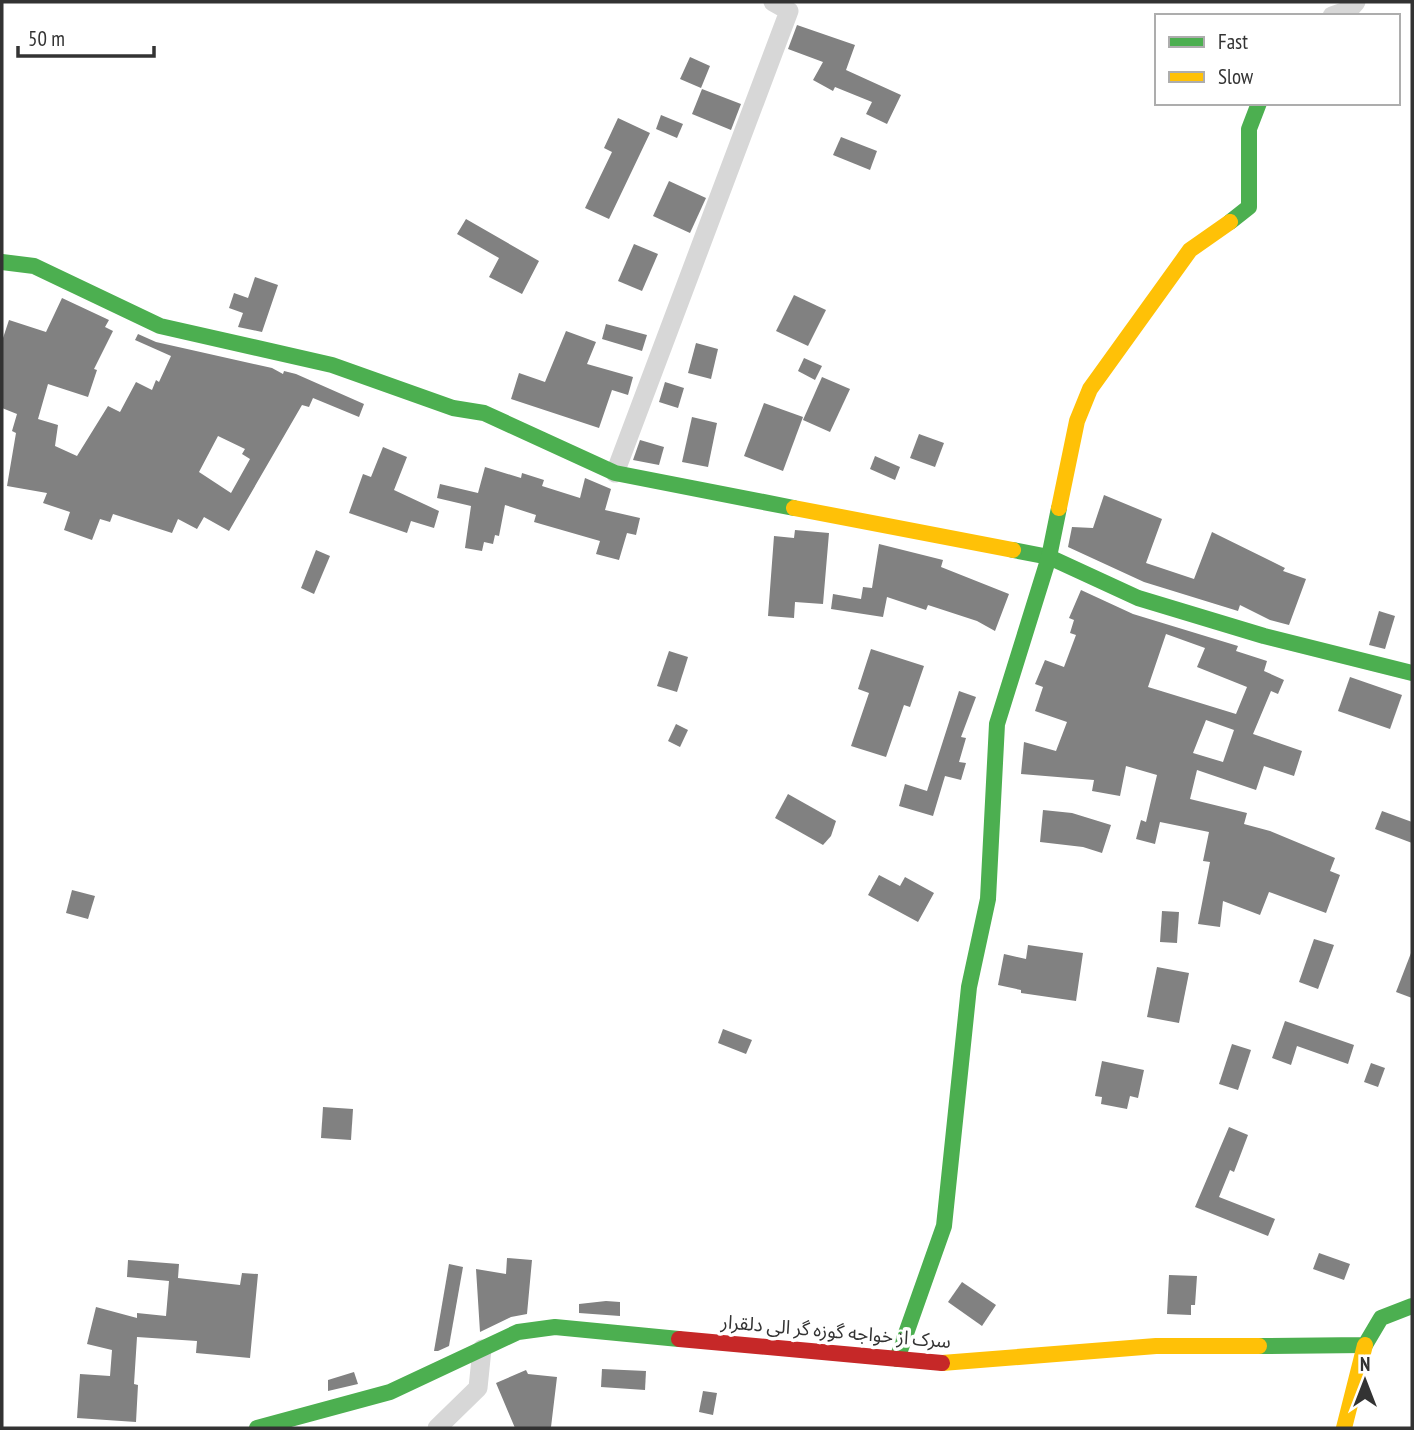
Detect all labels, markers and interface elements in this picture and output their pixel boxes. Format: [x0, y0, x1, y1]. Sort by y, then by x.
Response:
scale bar [18, 14, 154, 58]
legend [1155, 14, 1400, 105]
text: 50 m [28, 25, 65, 52]
text: Fast [1218, 28, 1248, 55]
text: Slow [1218, 63, 1254, 90]
street label: سرک از خواجه گوزه گر الی دلقرار [719, 1309, 952, 1353]
north arrow [1330, 1346, 1400, 1416]
text: N [1360, 1352, 1370, 1376]

